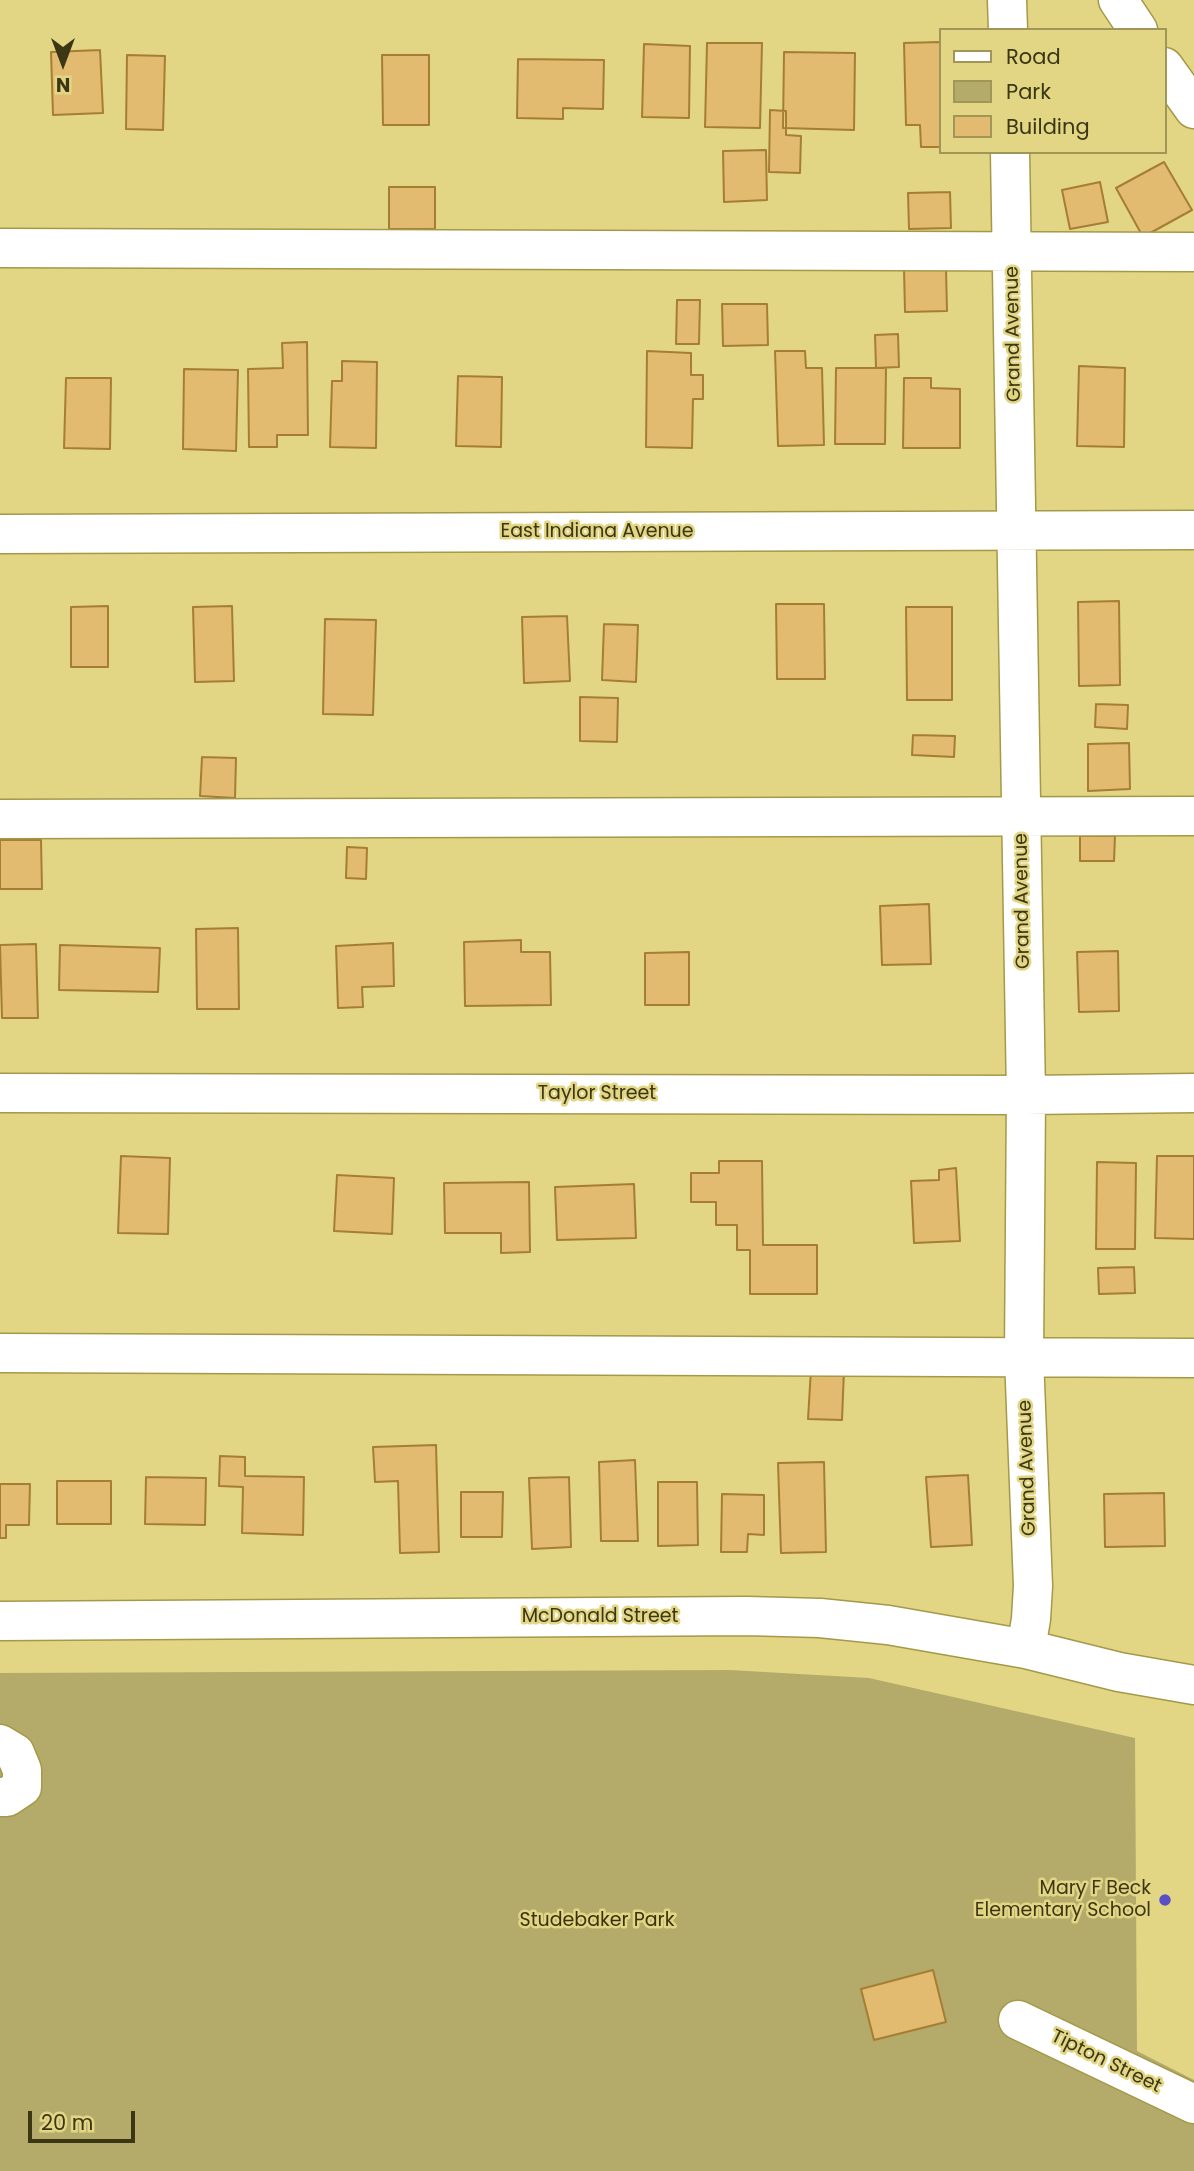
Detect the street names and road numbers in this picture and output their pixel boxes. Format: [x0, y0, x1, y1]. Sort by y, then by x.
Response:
street label: Grand Avenue [1001, 266, 1027, 402]
street label: East Indiana Avenue [500, 521, 694, 543]
street label: Grand Avenue [1010, 833, 1036, 969]
street label: Taylor Street [538, 1083, 656, 1105]
street label: Grand Avenue [1014, 1400, 1042, 1536]
street label: McDonald Street [522, 1606, 678, 1628]
street label: Tipton Street [1047, 2026, 1165, 2098]

